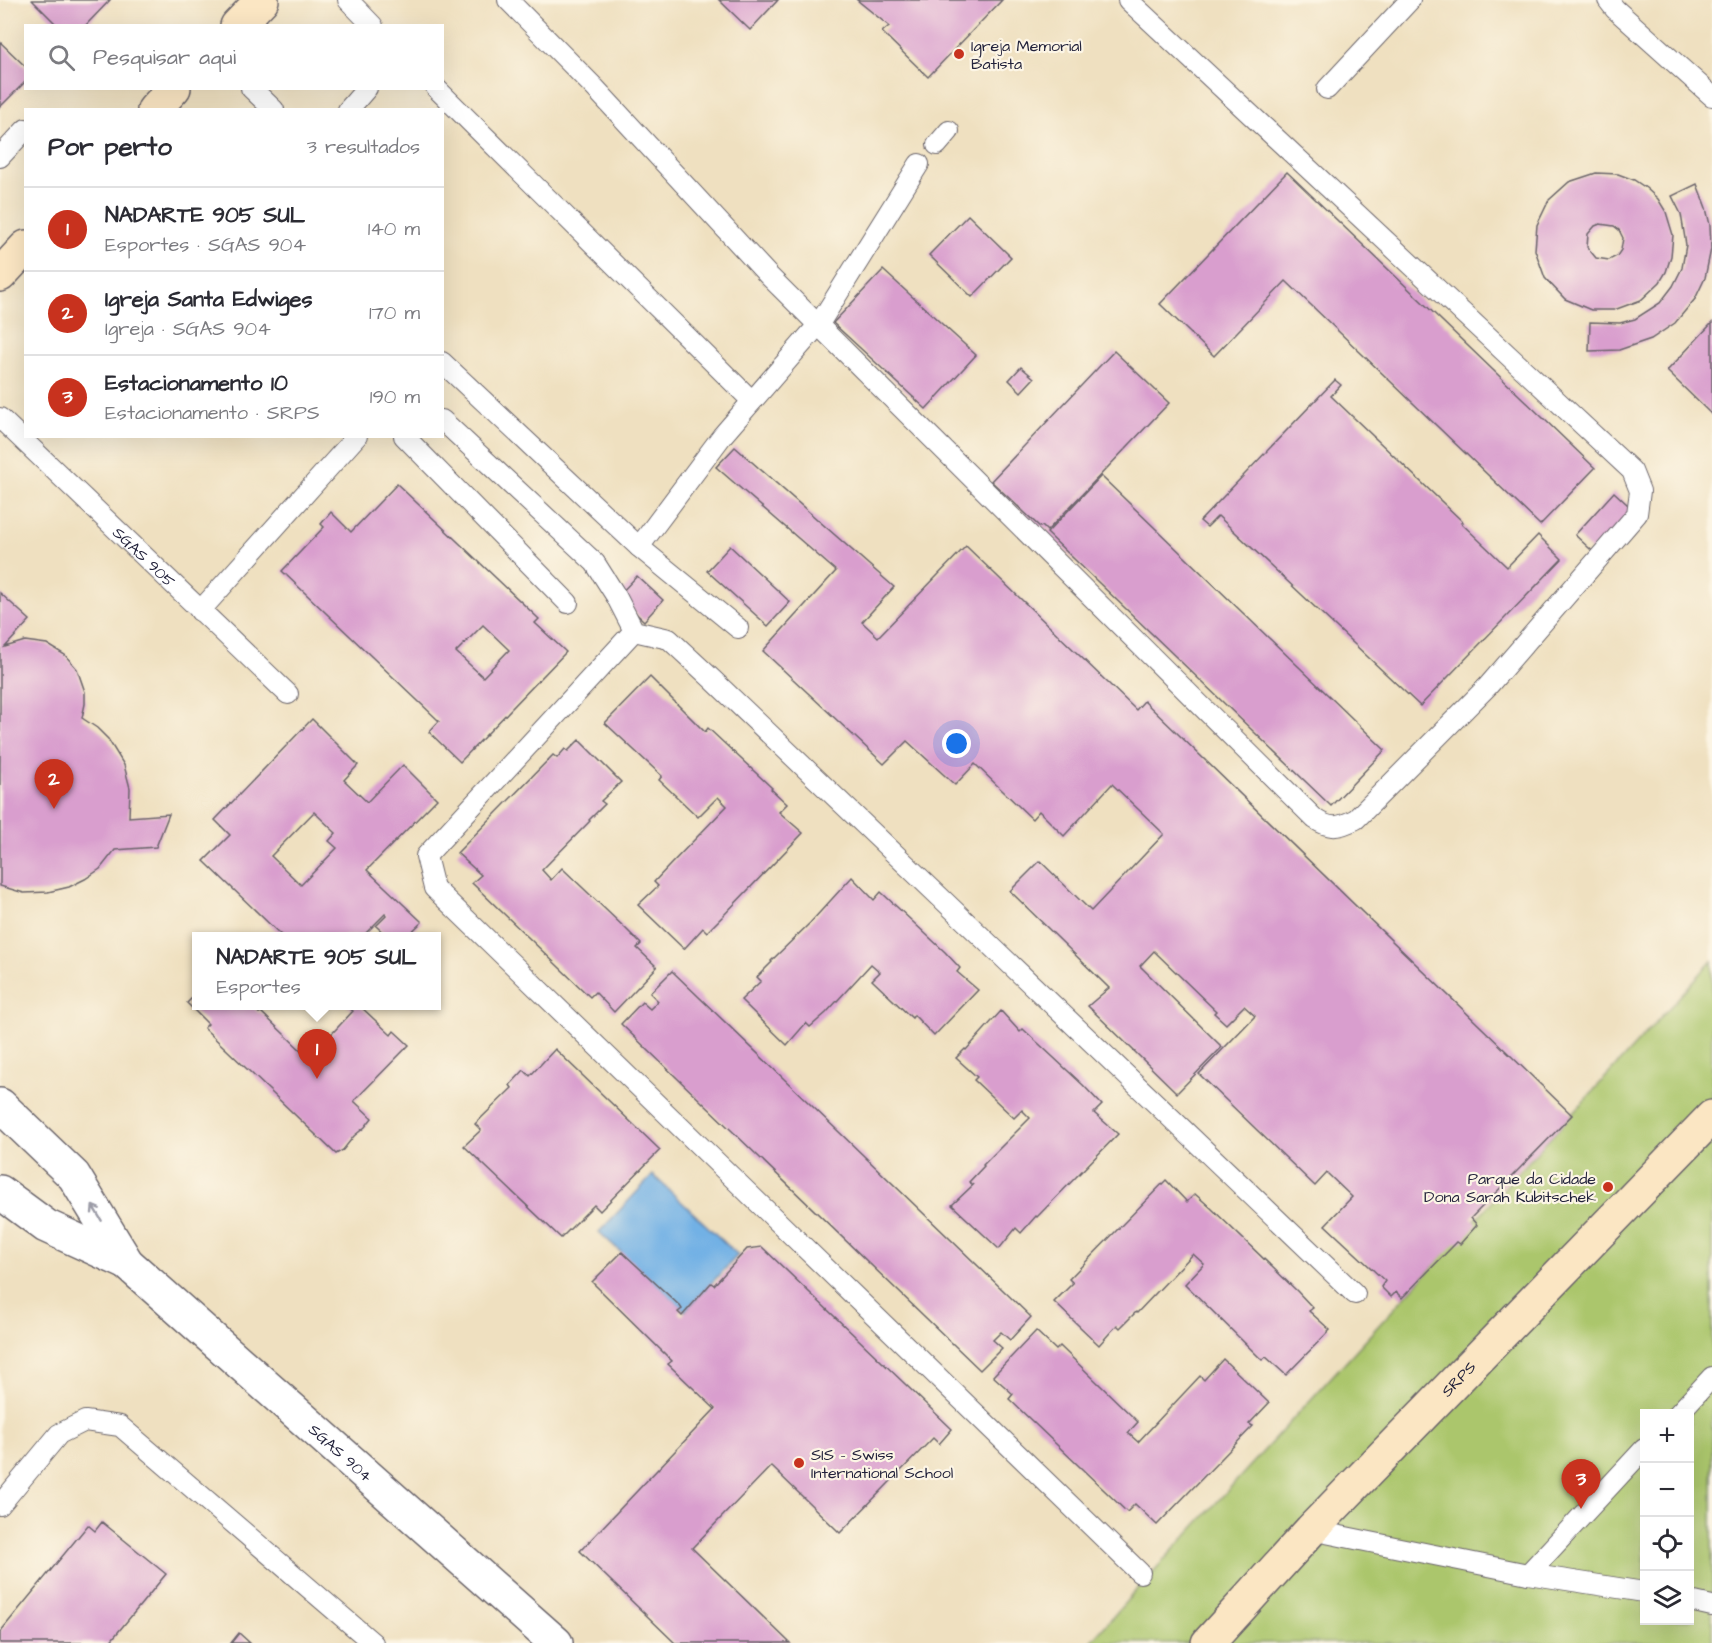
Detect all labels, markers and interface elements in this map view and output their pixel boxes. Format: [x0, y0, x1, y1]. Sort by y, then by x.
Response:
search box [24, 24, 444, 90]
place label: Igreja Memorial Batista [971, 35, 1082, 75]
icon: search [45, 41, 78, 74]
text: Pesquisar aqui [93, 42, 236, 73]
marker: Igreja Memorial Batista [952, 47, 966, 61]
text: Por perto [48, 129, 172, 165]
text: 3 resultados [307, 133, 420, 161]
text: NADARTE 905 SUL [105, 200, 305, 231]
text: 1 [66, 215, 69, 243]
text: 140 m [368, 215, 420, 243]
text: Esportes · SGAS 904 [105, 231, 306, 259]
text: Igreja Santa Edwiges [105, 284, 313, 315]
text: 2 [62, 299, 73, 327]
text: 170 m [369, 299, 420, 327]
text: Igreja · SGAS 904 [105, 315, 271, 343]
text: Estacionamento 10 [105, 368, 288, 399]
text: 3 [62, 383, 73, 411]
text: 190 m [370, 383, 420, 411]
text: Estacionamento · SRPS [105, 399, 320, 427]
street label: SGAS 905 [108, 522, 180, 593]
your location [942, 729, 971, 758]
pin: 2 [34, 760, 74, 809]
popup [192, 932, 441, 1010]
text: NADARTE 905 SUL [217, 942, 416, 973]
text: Esportes [217, 973, 301, 1001]
pin: 1 [298, 1030, 336, 1079]
place label: Parque da Cidade Dona Sarah Kubitschek [1424, 1168, 1596, 1208]
marker: Parque da Cidade Dona Sarah Kubitschek [1601, 1180, 1615, 1194]
one-way arrow [90, 1205, 102, 1222]
street label: SRPS [1436, 1356, 1481, 1402]
map controls [1640, 1409, 1694, 1625]
button: + [1640, 1409, 1694, 1463]
street label: SGAS 904 [303, 1419, 377, 1487]
place label: SIS - Swiss International School [811, 1444, 953, 1484]
marker: SIS - Swiss International School [792, 1456, 806, 1470]
pin: 3 [1562, 1460, 1600, 1509]
button: − [1640, 1463, 1694, 1517]
button: locate [1640, 1517, 1694, 1571]
button: layers [1640, 1571, 1694, 1625]

